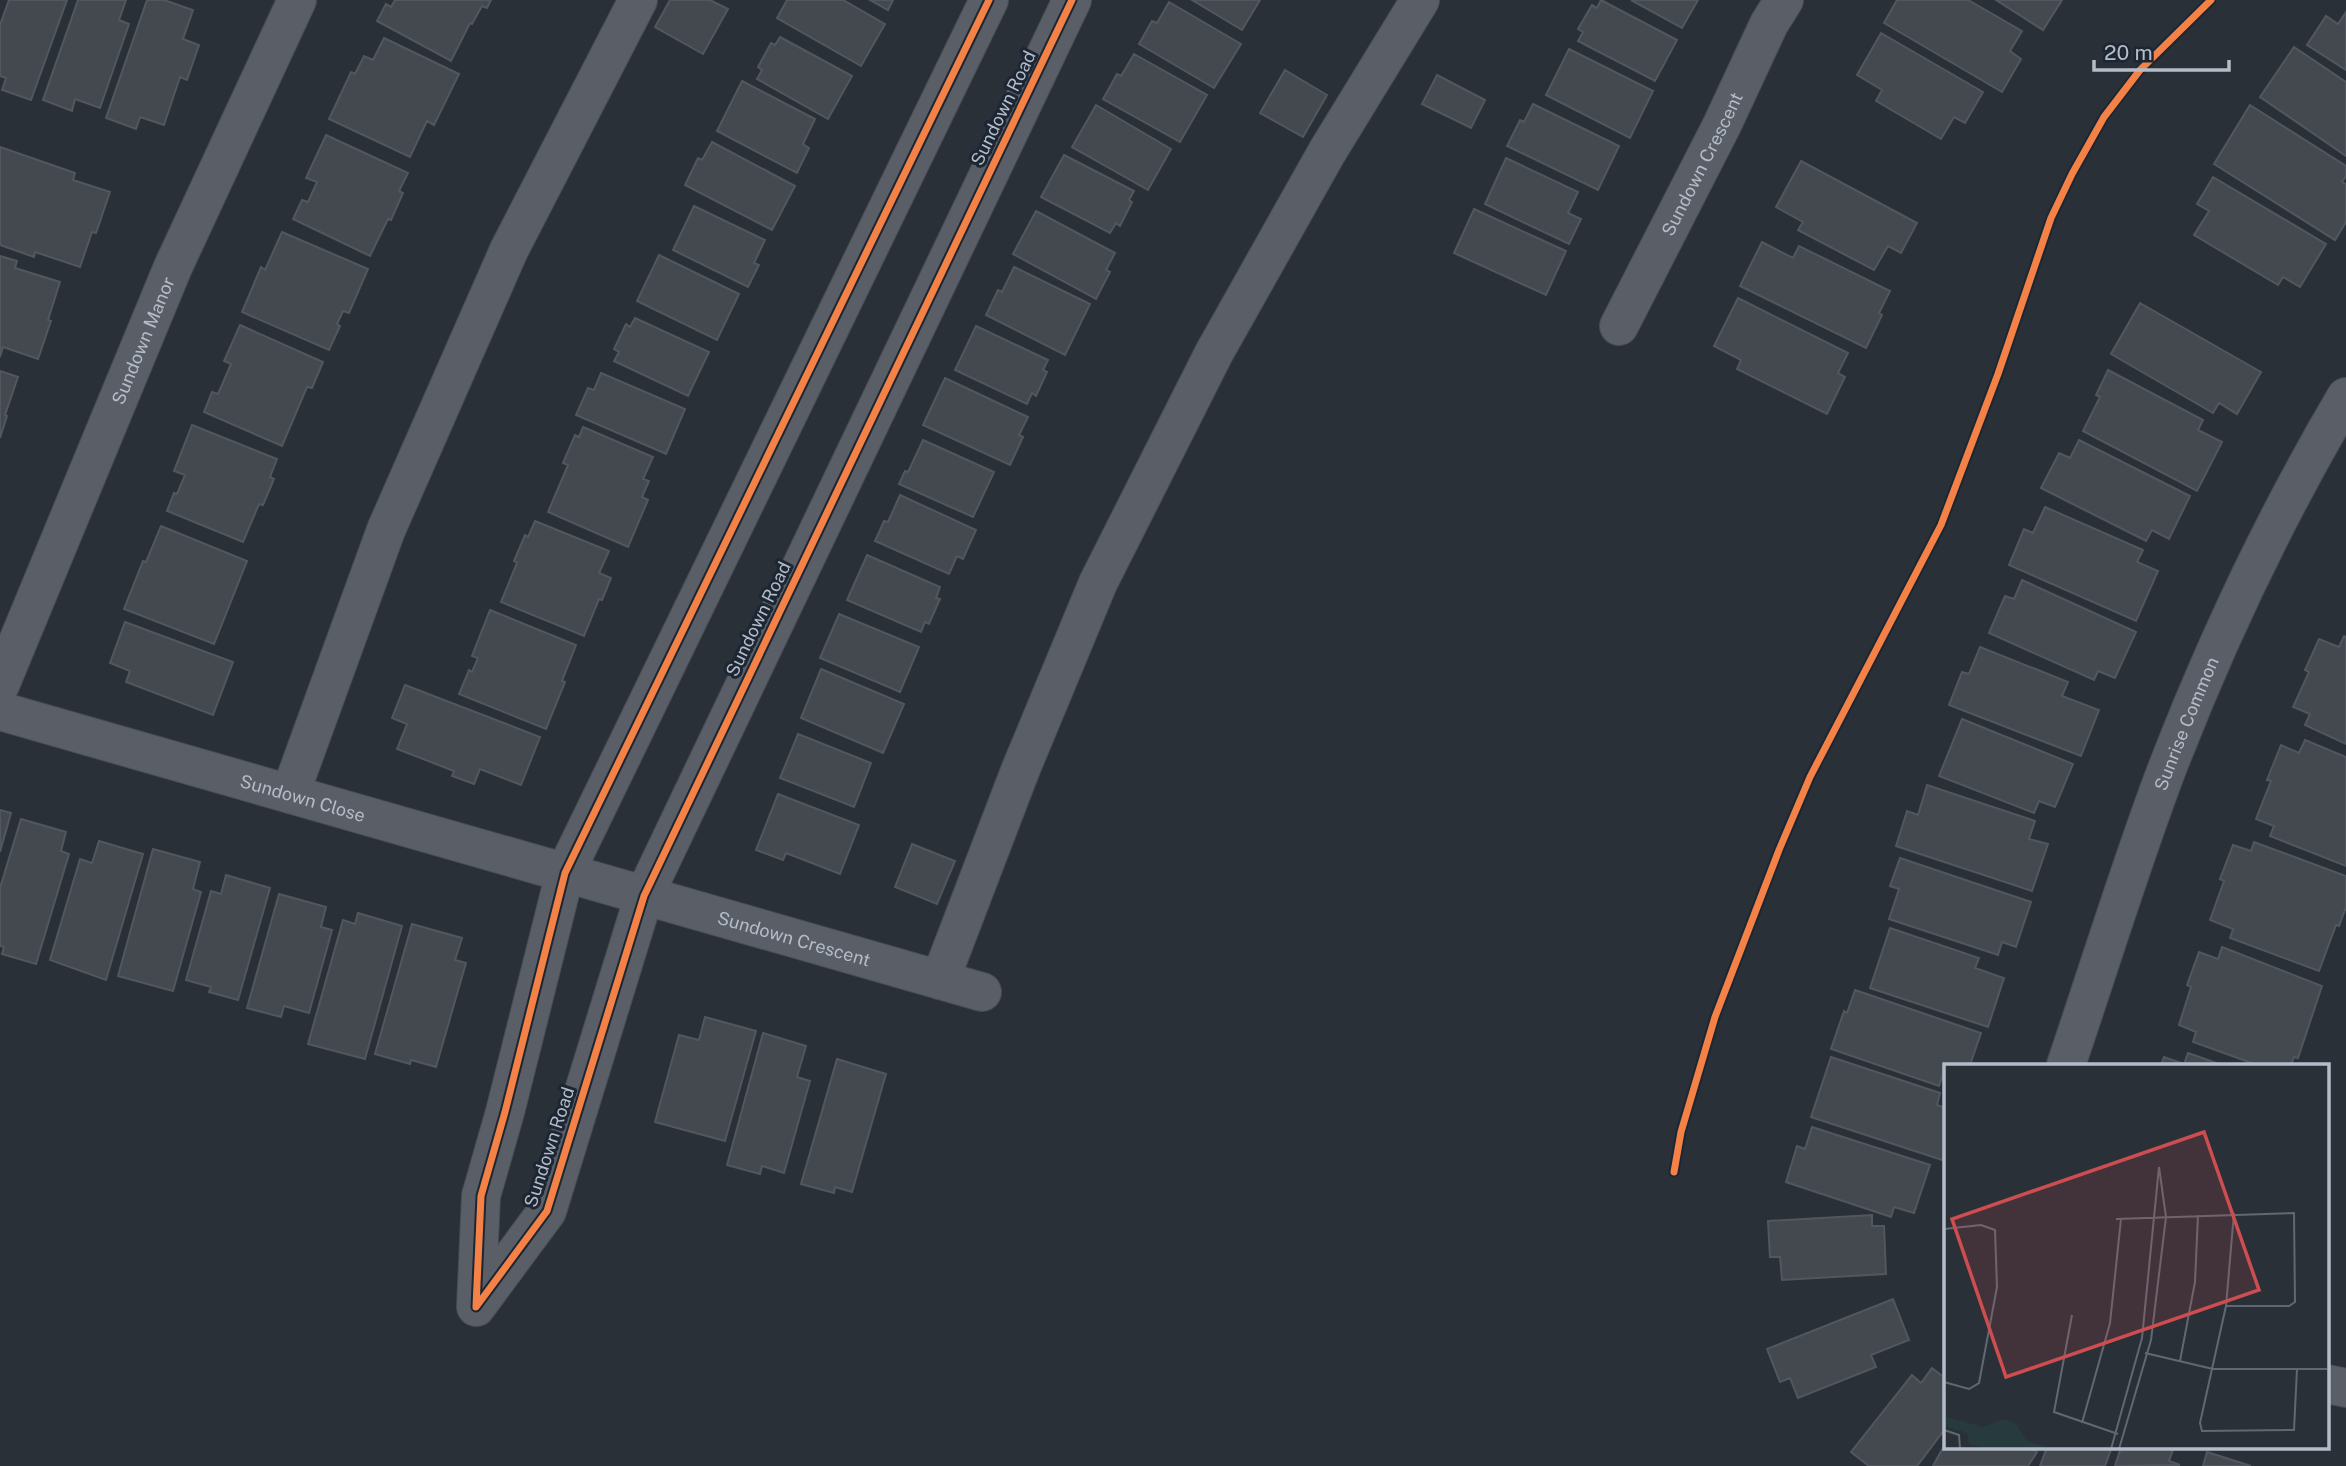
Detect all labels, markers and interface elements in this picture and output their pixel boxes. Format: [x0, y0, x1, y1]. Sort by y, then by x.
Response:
scale bar [2094, 28, 2229, 72]
text: 20 m [2104, 40, 2153, 65]
street label: Sundown Road [966, 47, 1040, 169]
street label: Sundown Crescent [1657, 89, 1746, 239]
street label: Sundown Manor [107, 273, 178, 407]
street label: Sundown Road [721, 558, 795, 680]
street label: Sunrise Common [2149, 653, 2222, 793]
street label: Sundown Close [238, 770, 368, 826]
street label: Sundown Crescent [715, 906, 873, 970]
inset map [1944, 1064, 2328, 1448]
street label: Sundown Road [520, 1084, 578, 1210]

